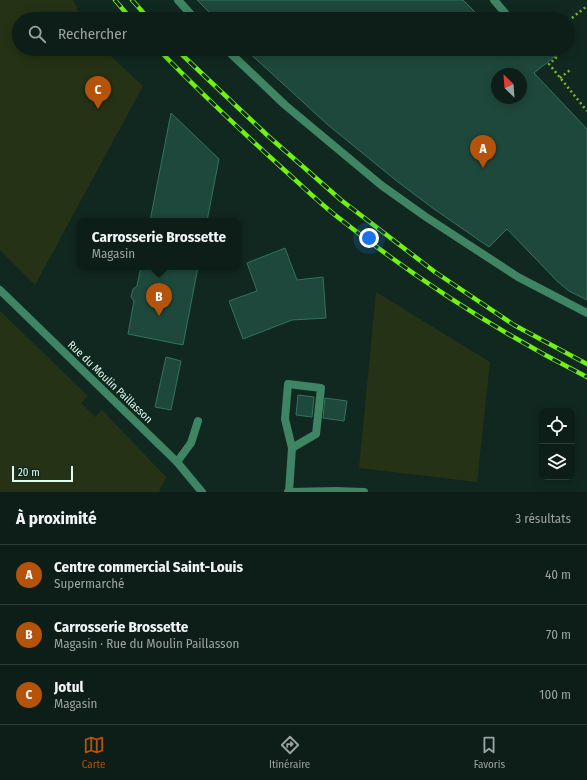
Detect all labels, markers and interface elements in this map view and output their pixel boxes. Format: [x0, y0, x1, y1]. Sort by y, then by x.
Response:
search box [12, 12, 575, 56]
icon: search [26, 23, 48, 45]
text: Rechercher [58, 25, 127, 43]
north arrow [491, 68, 527, 104]
pin: C [85, 76, 111, 109]
pin: A [470, 135, 496, 168]
popup [77, 218, 241, 270]
text: Carrosserie Brossette [92, 228, 226, 246]
your location [359, 228, 379, 248]
text: Magasin [92, 246, 135, 261]
pin: B [146, 283, 172, 316]
street label: Rue du Moulin Paillasson [65, 338, 155, 426]
map controls [539, 408, 575, 480]
button: locate [539, 408, 575, 444]
button: layers [539, 444, 575, 480]
scale bar [12, 464, 73, 483]
text: 20 m [18, 466, 40, 479]
text: À proximité [16, 508, 97, 529]
text: 3 résultats [515, 511, 571, 526]
text: Centre commercial Saint-Louis [54, 558, 243, 576]
text: A [25, 567, 33, 582]
text: 40 m [545, 567, 571, 582]
text: Supermarché [54, 576, 125, 591]
text: Carrosserie Brossette [54, 618, 188, 636]
text: B [25, 627, 33, 642]
text: 70 m [546, 627, 571, 642]
text: Magasin · Rue du Moulin Paillasson [54, 636, 239, 651]
text: Jotul [54, 678, 84, 696]
text: C [26, 687, 32, 702]
text: 100 m [539, 687, 571, 702]
text: Magasin [54, 696, 97, 711]
tab: Carte [82, 734, 105, 771]
tab: Itinéraire [269, 734, 310, 771]
tab: Favoris [474, 734, 505, 771]

